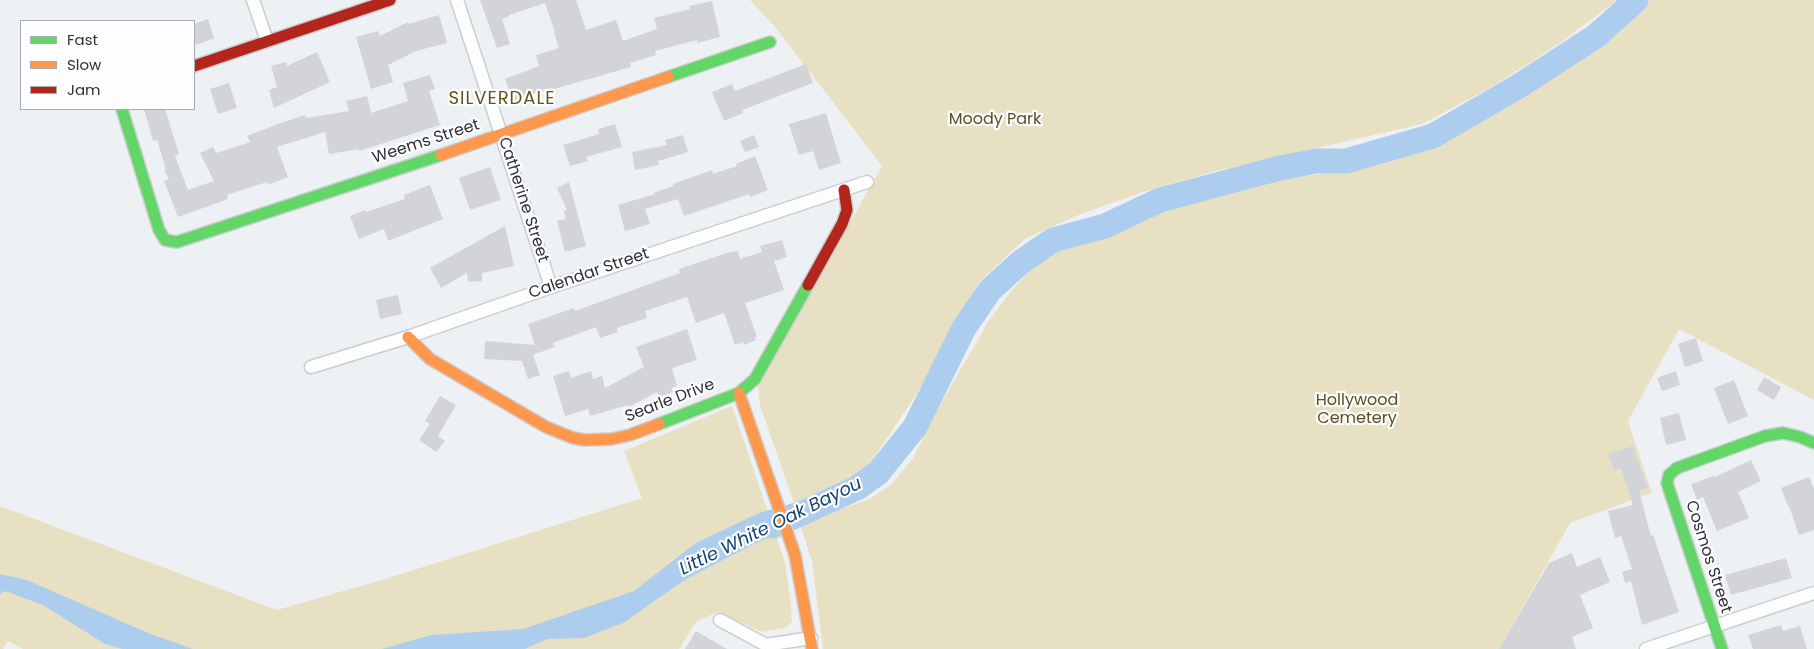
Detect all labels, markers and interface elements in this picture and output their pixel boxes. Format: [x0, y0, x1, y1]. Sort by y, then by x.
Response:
legend [20, 20, 195, 110]
text: Fast [67, 29, 98, 50]
text: Slow [67, 54, 101, 75]
text: Jam [67, 79, 101, 100]
district label: SILVERDALE [447, 88, 557, 110]
park label: Moody Park [949, 110, 1041, 130]
street label: Weems Street [370, 116, 482, 168]
street label: Catherine Street [494, 135, 552, 265]
street label: Calendar Street [526, 244, 652, 304]
street label: Searle Drive [623, 375, 717, 427]
park label: Hollywood Cemetery [1316, 391, 1398, 429]
water label: Little White Oak Bayou [676, 473, 866, 581]
street label: Cosmos Street [1681, 498, 1735, 616]

